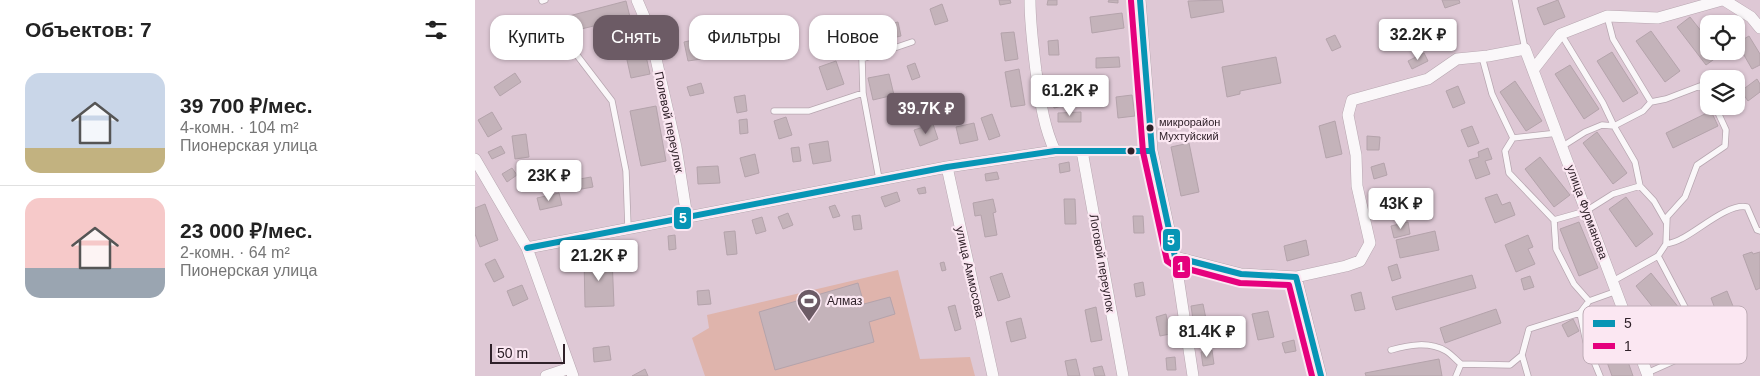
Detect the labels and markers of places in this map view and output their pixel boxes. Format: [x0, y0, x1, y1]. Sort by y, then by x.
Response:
pin: 32.2K ₽ [1372, 18, 1464, 61]
pin: 61.2K ₽ [1024, 74, 1116, 117]
pin: 39.7K ₽ [880, 92, 972, 135]
place label: микрорайон Мухтуйский [1159, 116, 1220, 142]
marker: микрорайон Мухтуйский [1145, 123, 1155, 133]
unlabelled marker [1126, 146, 1136, 156]
pin: 23K ₽ [514, 160, 584, 202]
pin: 43K ₽ [1366, 188, 1436, 230]
pin: 21.2K ₽ [553, 240, 645, 282]
sports icon: Алмаз [796, 288, 822, 322]
place label: Алмаз [827, 294, 863, 308]
pin: 81.4K ₽ [1161, 316, 1253, 358]

